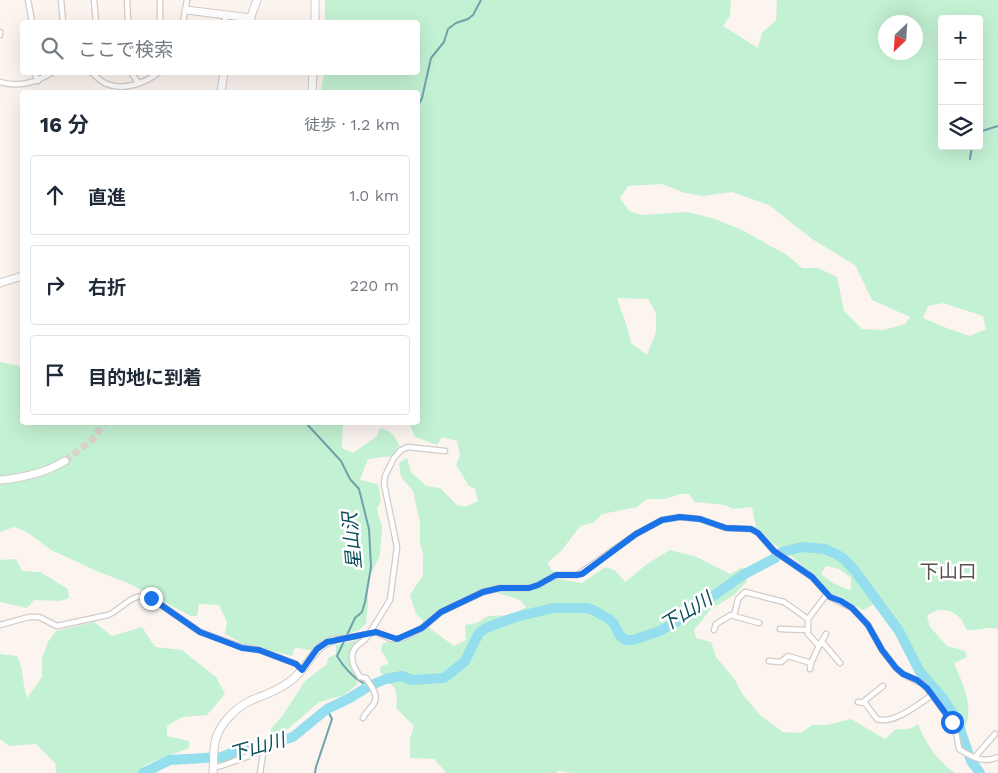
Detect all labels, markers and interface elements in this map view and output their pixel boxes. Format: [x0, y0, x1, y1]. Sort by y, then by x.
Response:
north arrow [878, 15, 923, 60]
map controls [938, 15, 983, 150]
button: + [938, 15, 983, 60]
search box [20, 20, 420, 75]
icon: search [38, 34, 66, 62]
text: ここで検索 [78, 38, 173, 61]
button: − [938, 60, 983, 105]
button: layers [938, 105, 983, 150]
text: 16 分 [40, 112, 89, 137]
text: 徒歩 · 1.2 km [304, 115, 400, 134]
icon: ahead [41, 181, 69, 209]
text: 直進 [88, 186, 126, 209]
text: 1.0 km [349, 186, 399, 205]
icon: right [41, 271, 69, 299]
text: 右折 [88, 276, 126, 299]
text: 220 m [350, 276, 399, 295]
icon: arrive [41, 361, 69, 389]
text: 目的地に到着 [88, 366, 202, 389]
water label: 星山沢 [338, 509, 366, 570]
district label: 下山口 [919, 560, 977, 583]
water label: 下山川 [656, 586, 718, 637]
route end [140, 587, 163, 610]
route start [941, 711, 964, 734]
water label: 下山川 [226, 728, 289, 766]

